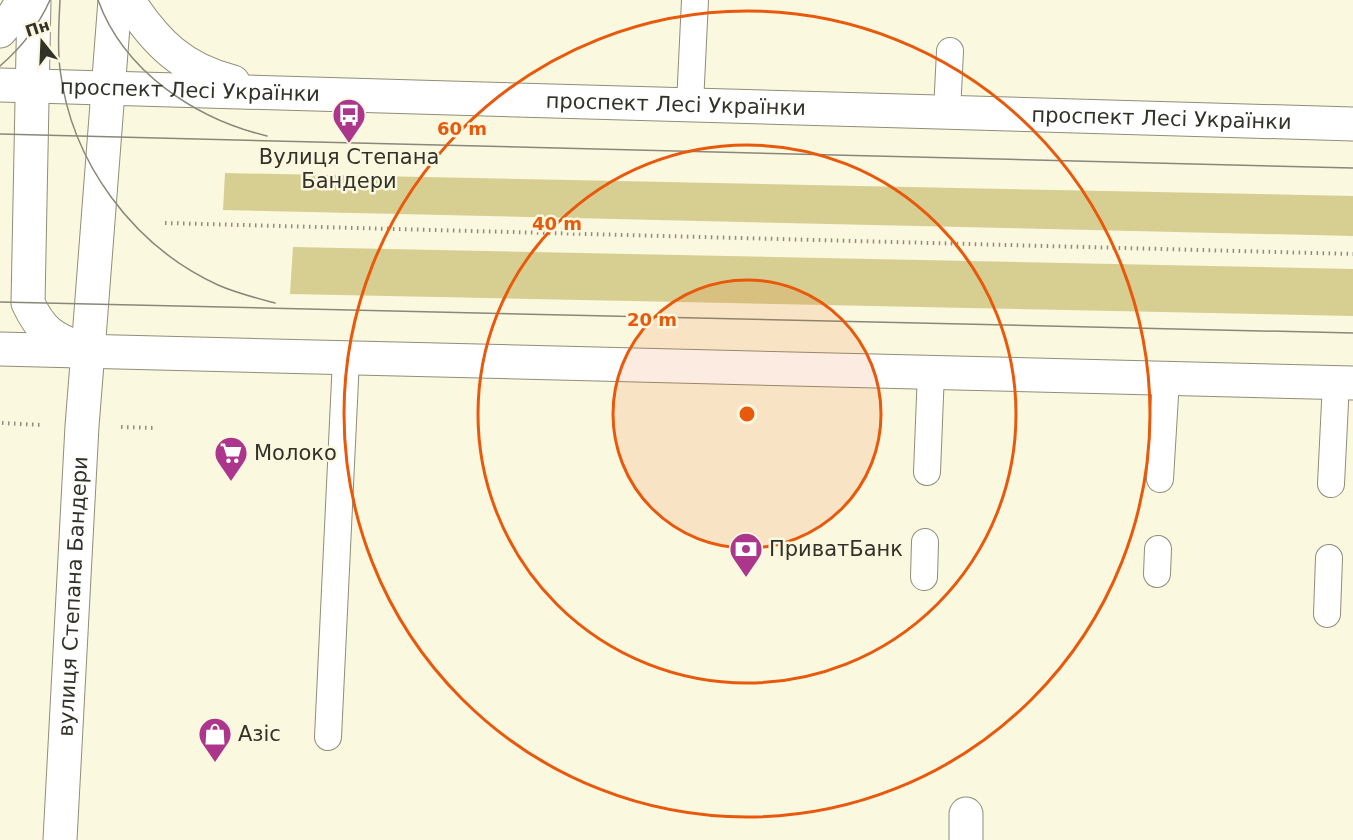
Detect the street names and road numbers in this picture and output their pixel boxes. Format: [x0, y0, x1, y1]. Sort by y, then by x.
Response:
street label: проспект Лесі Українки [60, 75, 320, 106]
street label: проспект Лесі Українки [545, 89, 806, 120]
street label: проспект Лесі Українки [1031, 103, 1292, 134]
street label: вулиця Степана Бандери [54, 456, 92, 737]

